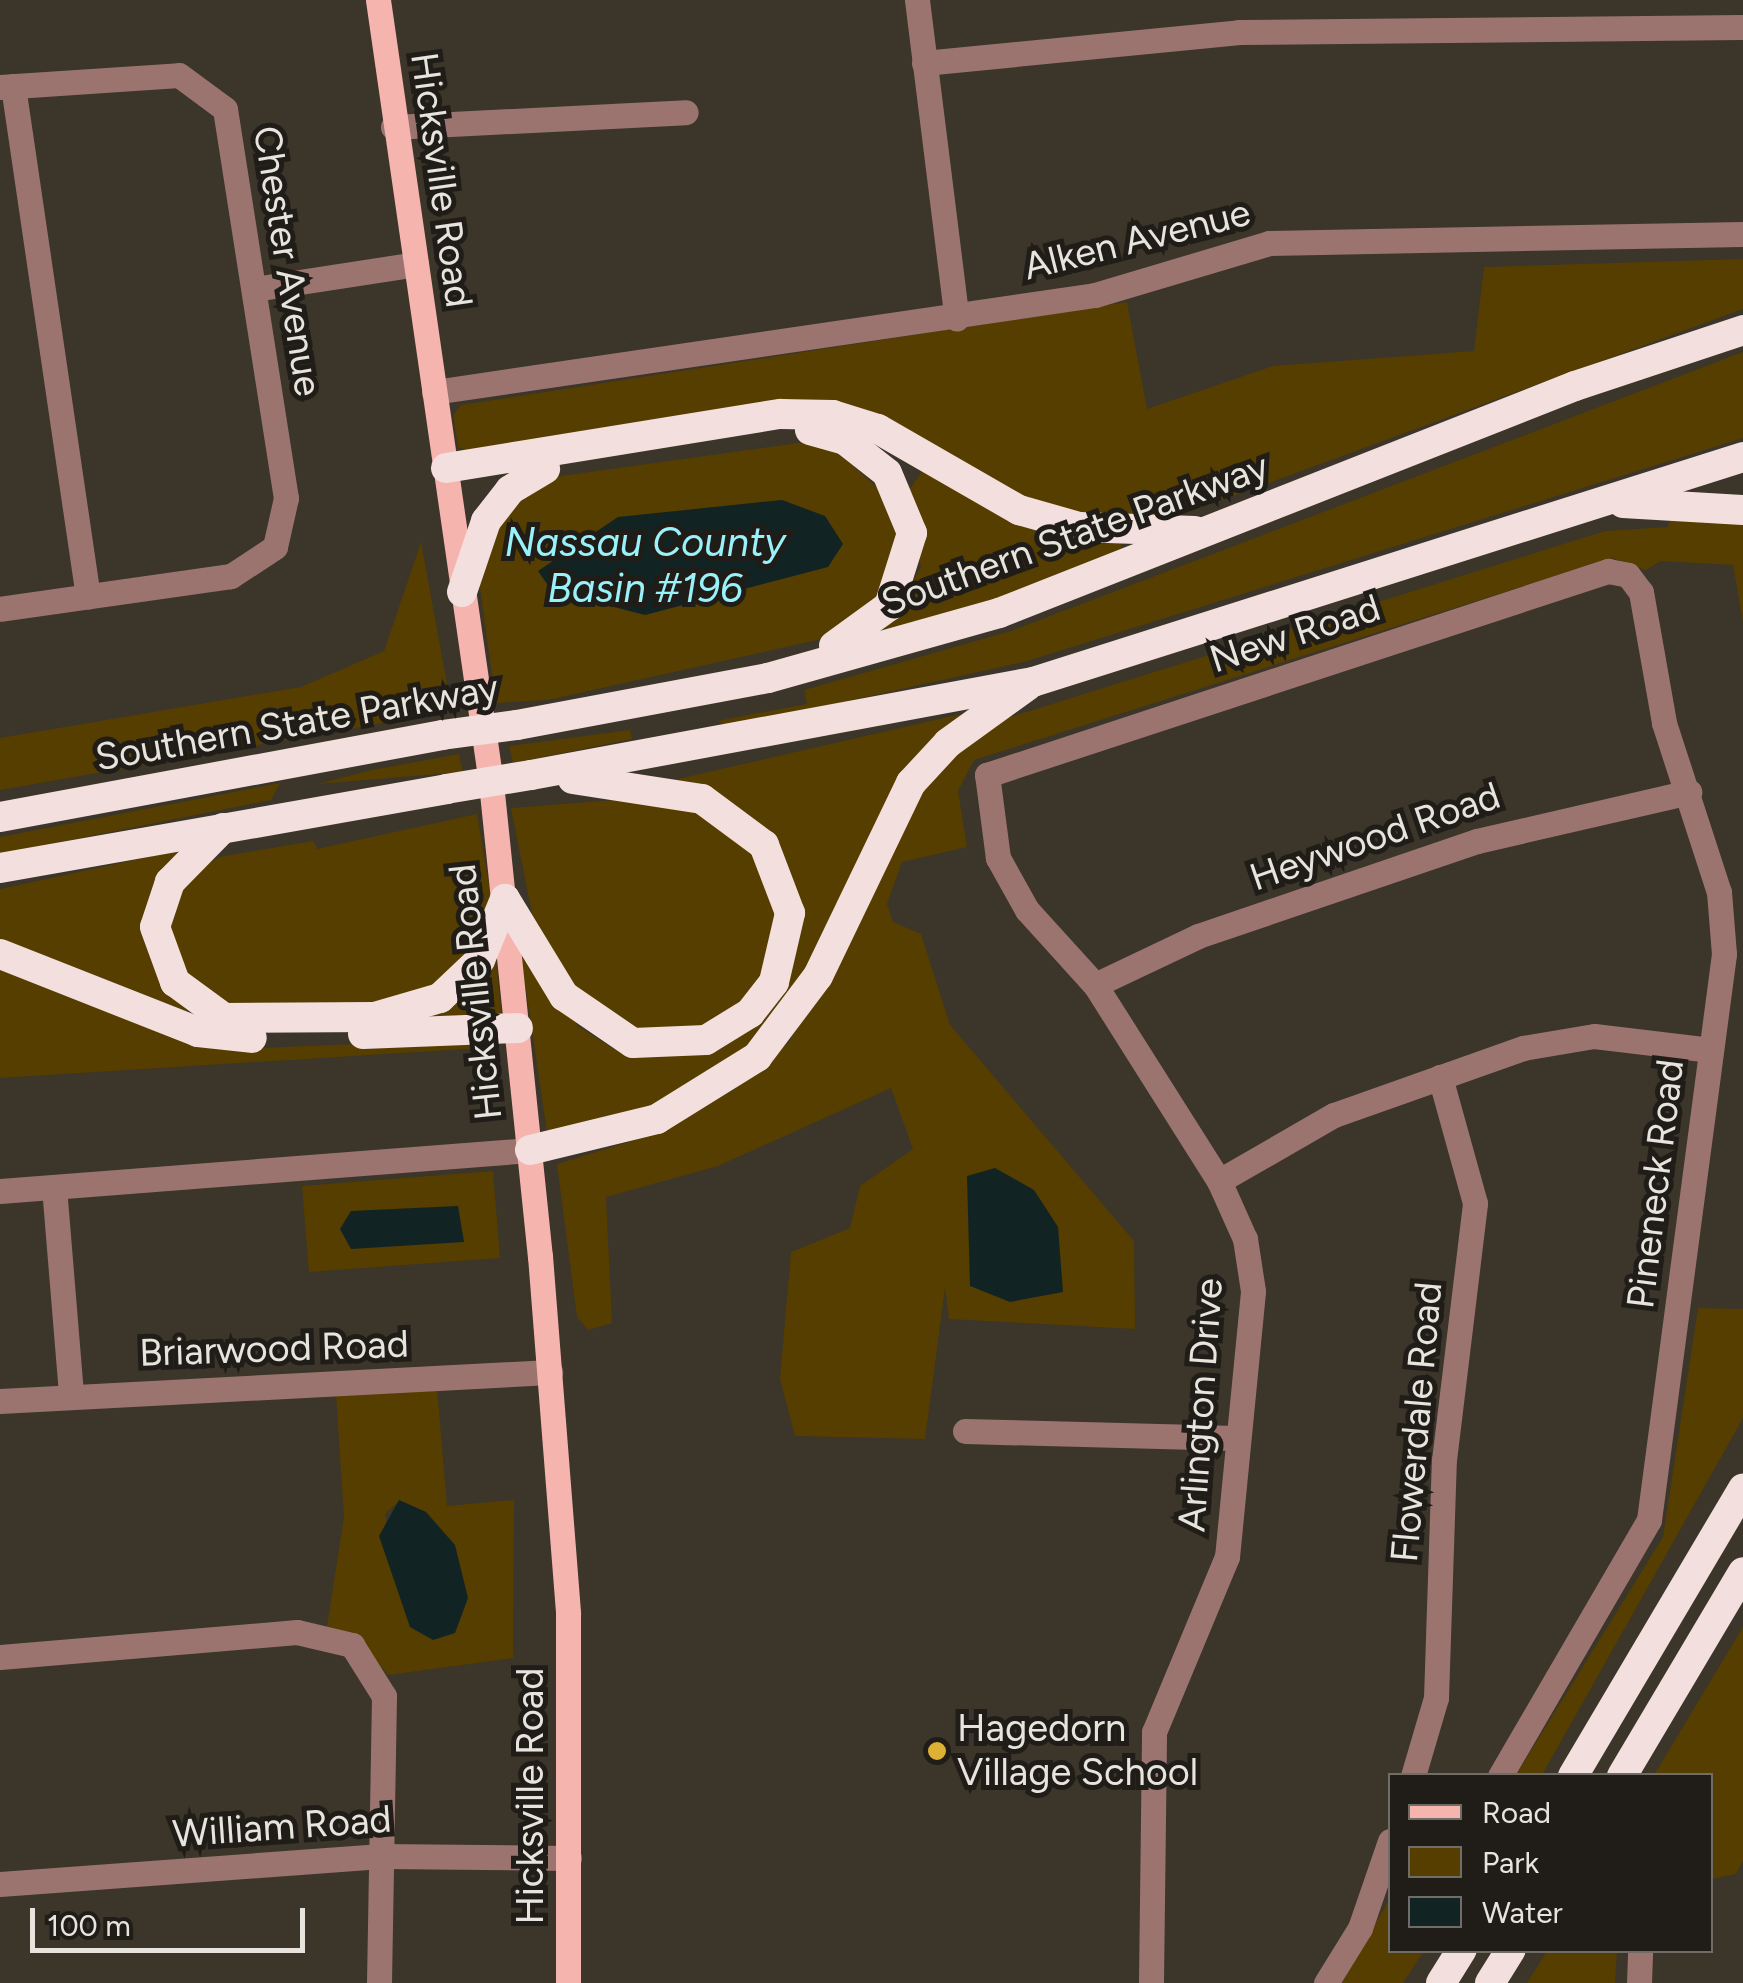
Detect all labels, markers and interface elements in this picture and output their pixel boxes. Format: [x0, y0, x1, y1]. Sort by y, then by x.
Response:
street label: Hicksville Road [401, 50, 481, 310]
street label: Chester Avenue [243, 123, 331, 399]
street label: Alken Avenue [1019, 190, 1255, 290]
street label: Southern State Parkway [875, 444, 1275, 626]
water label: Nassau County Basin #196 [505, 518, 785, 612]
street label: New Road [1204, 585, 1386, 683]
street label: Southern State Parkway [92, 665, 502, 781]
street label: Heywood Road [1244, 773, 1506, 901]
street label: Hicksville Road [440, 862, 512, 1122]
street label: Pineneck Road [1618, 1057, 1694, 1311]
street label: Arlington Drive [1169, 1277, 1233, 1533]
street label: Flowerdale Road [1382, 1280, 1452, 1564]
street label: Briarwood Road [138, 1322, 410, 1376]
street label: Hicksville Road [508, 1668, 554, 1924]
place label: Hagedorn Village School [957, 1706, 1198, 1796]
marker: Hagedorn Village School [926, 1740, 948, 1762]
legend [1388, 1773, 1713, 1953]
text: Road [1482, 1794, 1551, 1831]
street label: William Road [171, 1797, 393, 1857]
text: Park [1482, 1844, 1539, 1881]
scale bar [35, 1888, 310, 1950]
text: Water [1482, 1894, 1563, 1931]
text: 100 m [47, 1907, 131, 1944]

